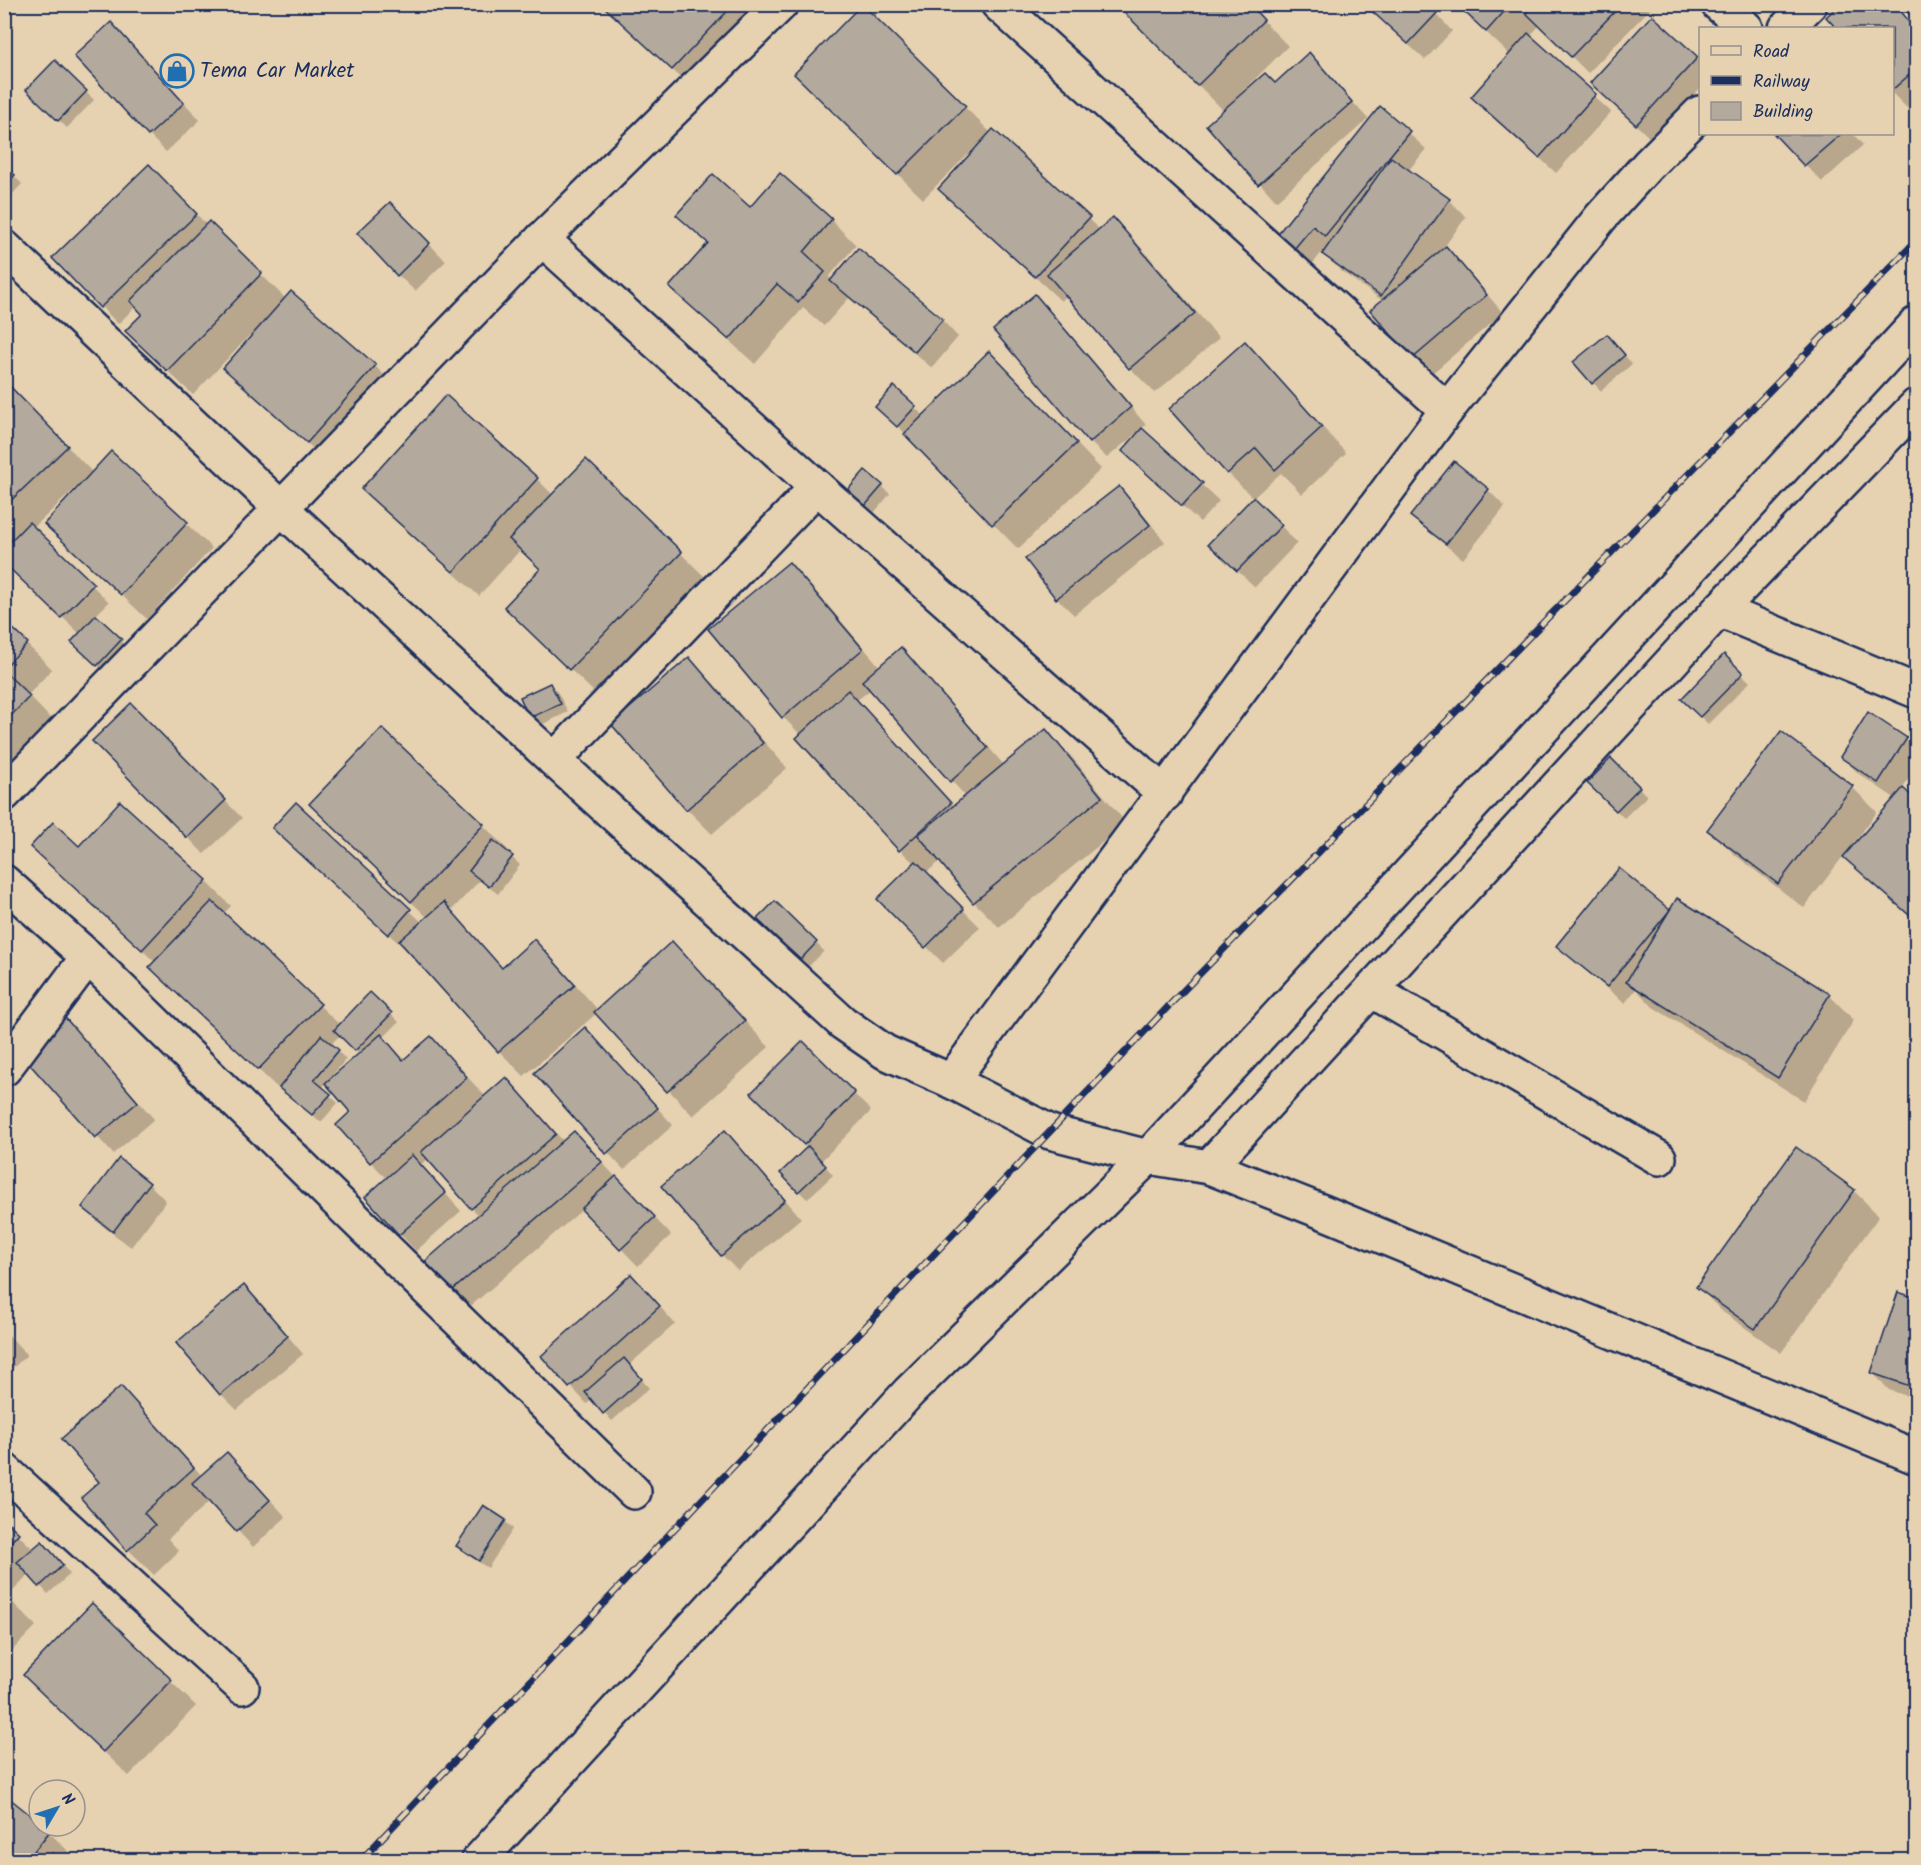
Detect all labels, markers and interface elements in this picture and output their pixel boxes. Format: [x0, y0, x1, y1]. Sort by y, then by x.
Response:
legend [1699, 27, 1894, 135]
text: Road [1753, 38, 1790, 67]
shop icon: Tema Car Market [159, 53, 195, 89]
place label: Tema Car Market [200, 55, 355, 88]
text: Railway [1753, 68, 1810, 97]
text: Building [1753, 98, 1813, 127]
north arrow [27, 1778, 87, 1838]
text: N [55, 1788, 80, 1811]

